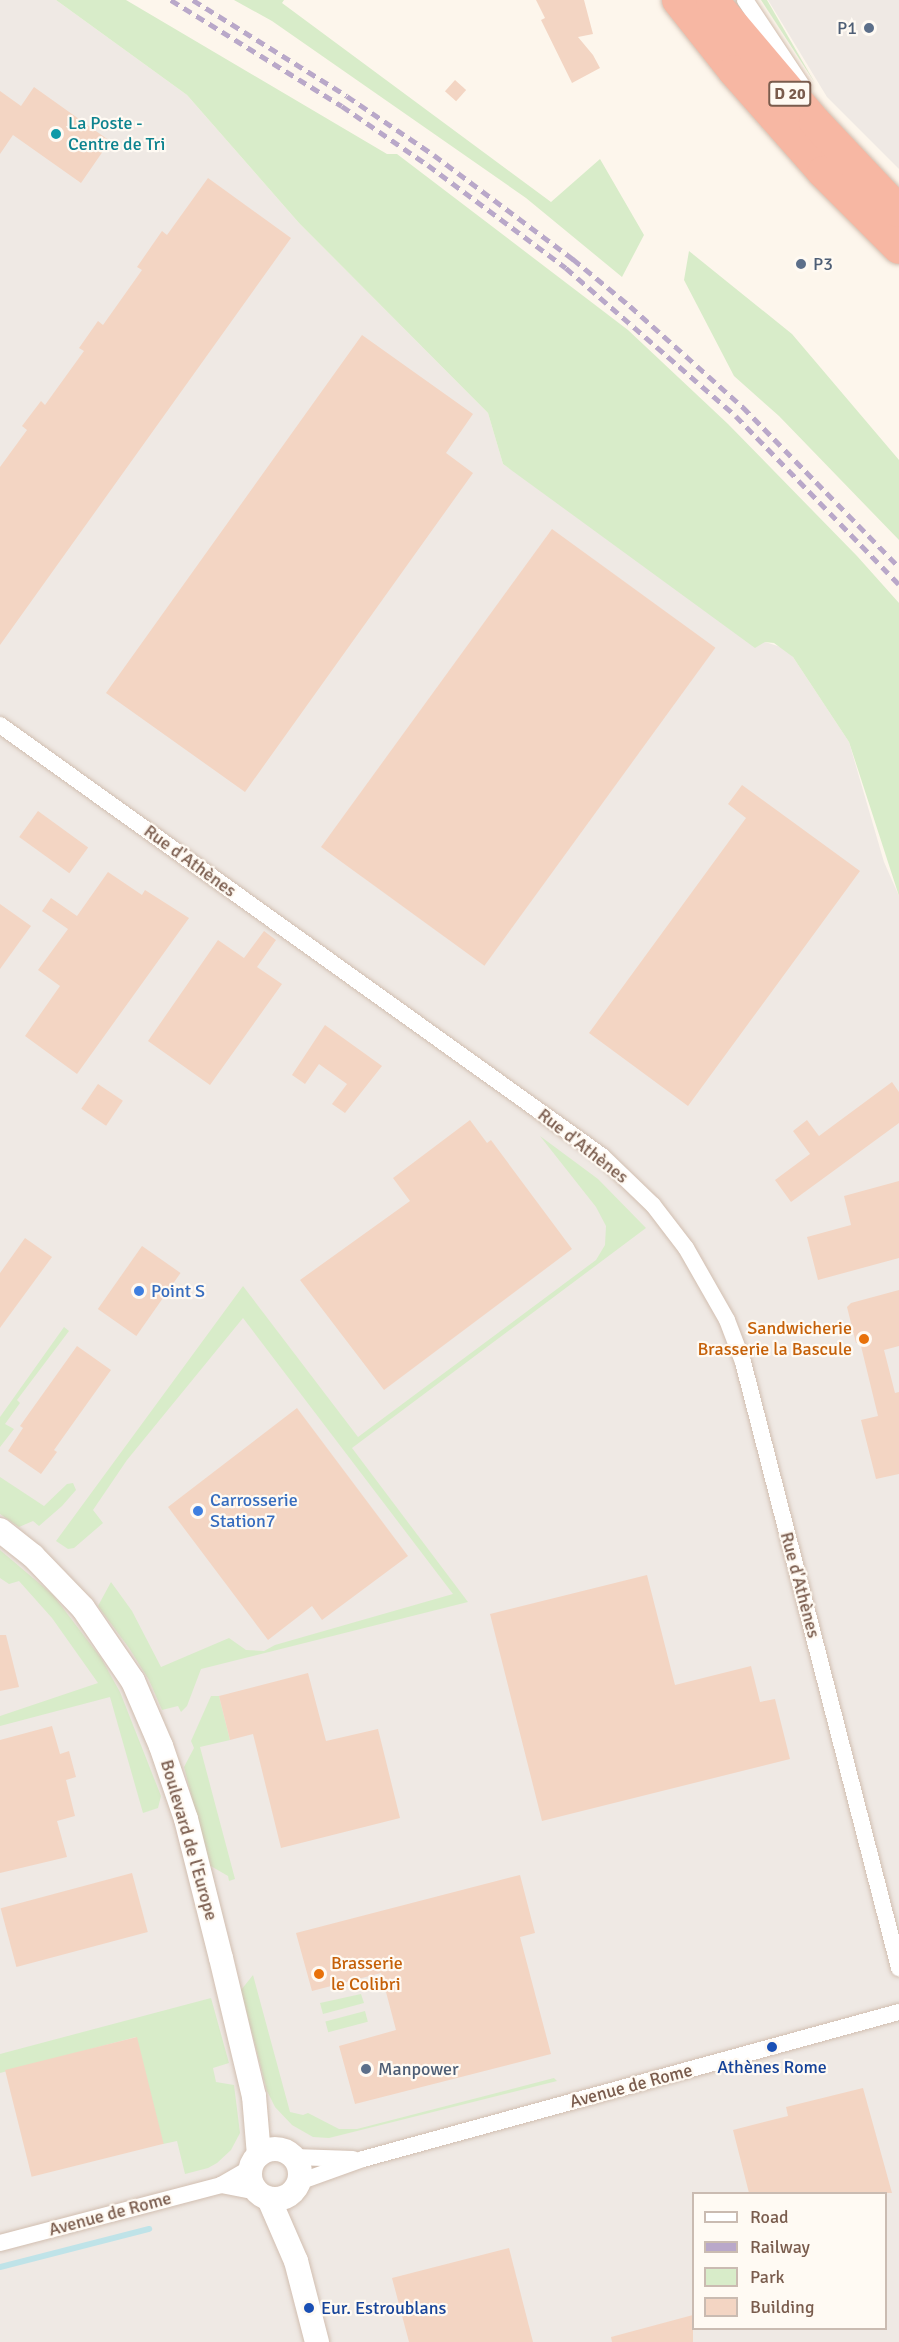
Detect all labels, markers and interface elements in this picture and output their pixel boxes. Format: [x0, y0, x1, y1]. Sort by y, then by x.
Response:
place label: P1 [837, 17, 857, 39]
marker: P1 [862, 21, 876, 35]
road number: D 20 [768, 81, 812, 107]
place label: La Poste - Centre de Tri [68, 113, 165, 156]
marker: La Poste - Centre de Tri [49, 127, 63, 141]
place label: P3 [813, 253, 833, 275]
marker: P3 [794, 257, 808, 271]
street label: Rue d'Athènes [140, 820, 240, 902]
street label: Rue d'Athènes [533, 1104, 633, 1188]
place label: Point S [151, 1280, 205, 1302]
marker: Point S [132, 1284, 146, 1298]
place label: Sandwicherie Brasserie la Bascule [697, 1318, 852, 1360]
marker: Sandwicherie Brasserie la Bascule [857, 1332, 871, 1346]
place label: Carrosserie Station7 [210, 1490, 298, 1532]
marker: Carrosserie Station7 [191, 1504, 205, 1518]
street label: Rue d'Athènes [775, 1530, 825, 1640]
street label: Boulevard de l'Europe [156, 1757, 222, 1923]
place label: Brasserie le Colibri [331, 1953, 403, 1996]
marker: Brasserie le Colibri [312, 1967, 326, 1981]
marker: Athènes Rome [765, 2040, 779, 2054]
place label: Athènes Rome [717, 2056, 827, 2078]
place label: Manpower [378, 2058, 459, 2080]
street label: Avenue de Rome [567, 2059, 695, 2113]
marker: Manpower [359, 2062, 373, 2076]
street label: Avenue de Rome [46, 2187, 174, 2241]
legend [692, 2192, 887, 2330]
text: Road [750, 2206, 789, 2228]
text: Railway [750, 2236, 810, 2258]
text: Park [750, 2266, 785, 2288]
text: Building [750, 2296, 814, 2318]
place label: Eur. Estroublans [321, 2297, 446, 2319]
marker: Eur. Estroublans [302, 2301, 316, 2315]

